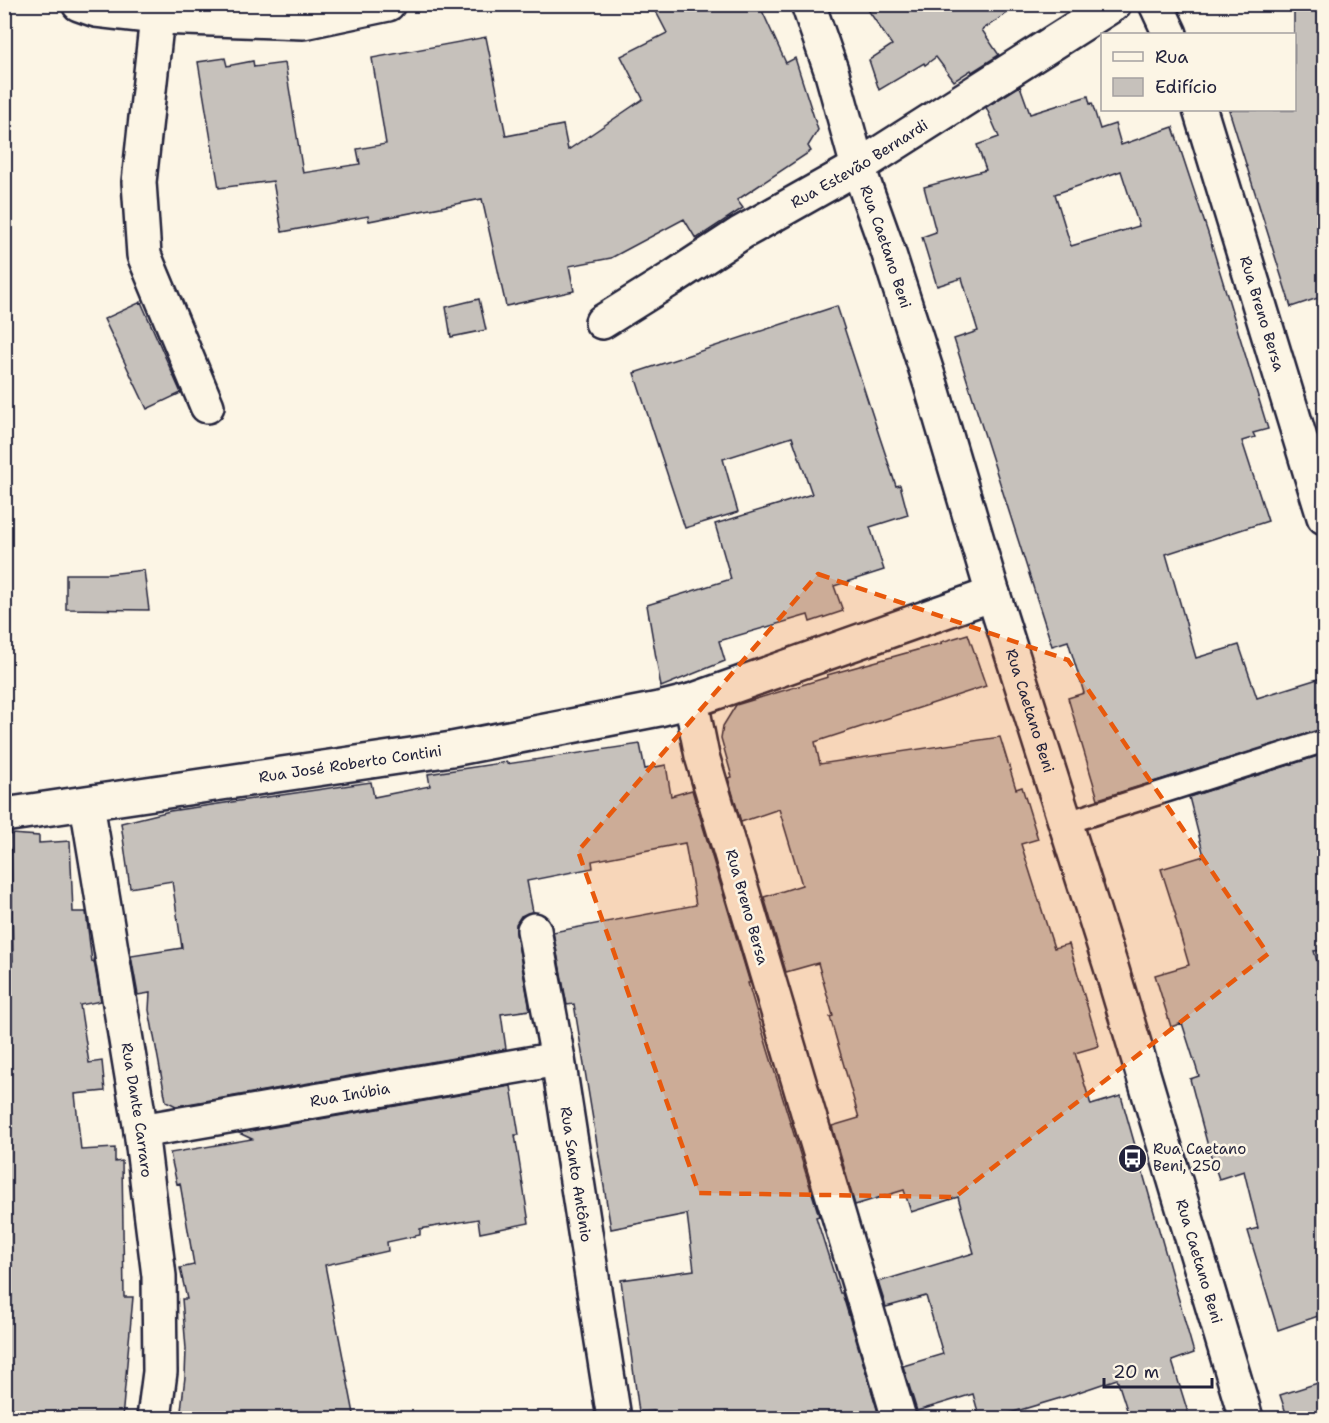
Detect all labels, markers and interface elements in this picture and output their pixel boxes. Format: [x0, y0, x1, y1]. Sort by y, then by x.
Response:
legend [1101, 33, 1296, 111]
text: Rua [1155, 45, 1188, 69]
text: Edifício [1155, 75, 1217, 99]
street label: Rua Estevão Bernardi [787, 115, 932, 213]
street label: Rua Caetano Beni [855, 182, 916, 311]
street label: Rua Breno Bersa [1235, 254, 1289, 375]
street label: Rua Caetano Beni [1001, 646, 1059, 775]
street label: Rua José Roberto Contini [257, 741, 443, 787]
street label: Rua Breno Bersa [721, 847, 773, 968]
street label: Rua Dante Carraro [117, 1041, 157, 1179]
street label: Rua Inúbia [308, 1078, 392, 1112]
street label: Rua Santo Antônio [556, 1105, 596, 1244]
place label: Rua Caetano Beni, 250 [1153, 1139, 1246, 1176]
bus stop icon: Rua Caetano Beni, 250 [1116, 1142, 1148, 1174]
street label: Rua Caetano Beni [1171, 1197, 1227, 1326]
scale bar [1104, 1351, 1212, 1389]
text: 20 m [1113, 1360, 1159, 1384]

